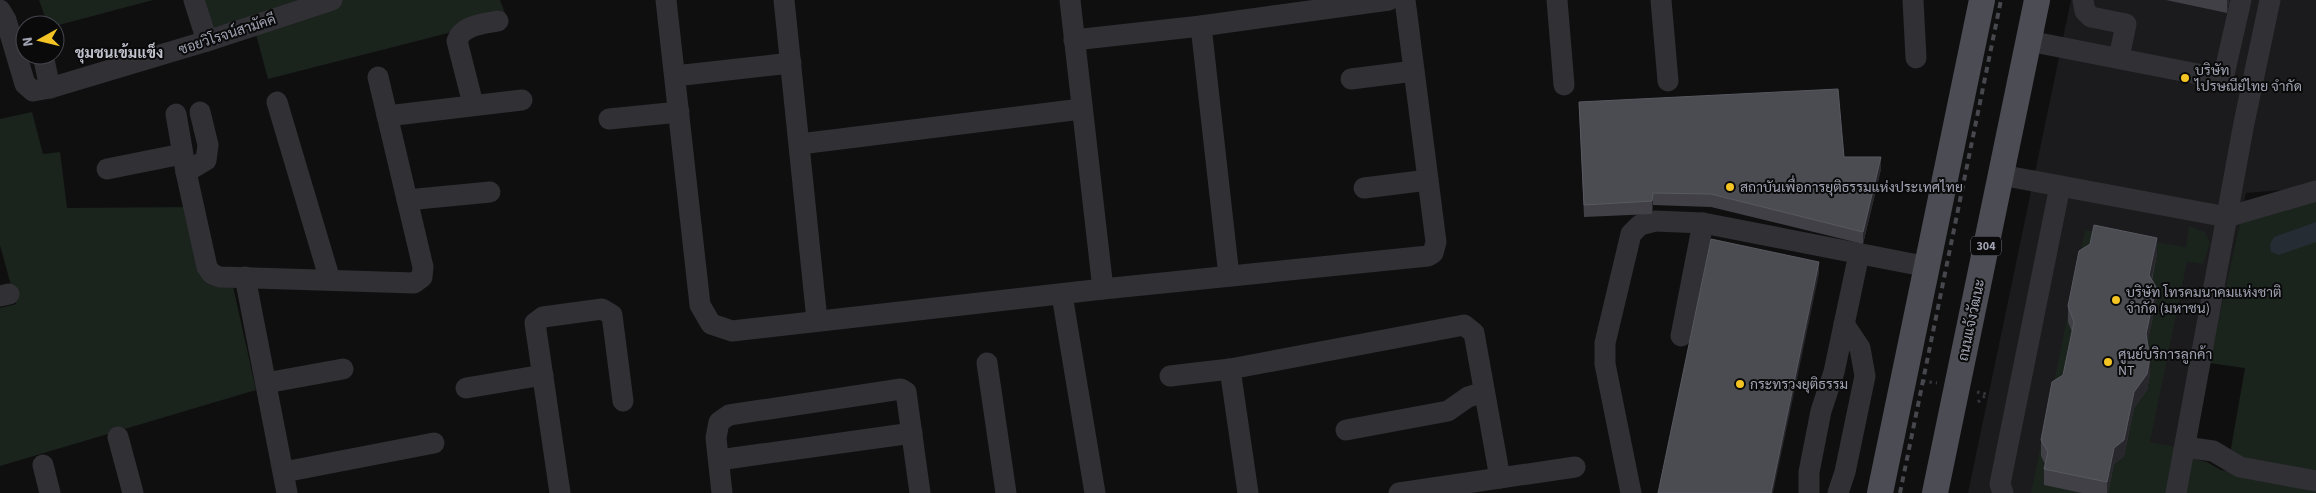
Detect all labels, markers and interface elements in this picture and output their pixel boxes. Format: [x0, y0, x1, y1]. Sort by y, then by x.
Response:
street label: ซอยวิโรจน์สามัคคี [176, 10, 279, 60]
north arrow [15, 15, 65, 65]
text: N [18, 36, 39, 48]
district label: ชุมชนเข้มแข็ง [75, 42, 163, 64]
place label: บริษัท ไปรษณีย์ไทย จำกัด [2194, 61, 2302, 97]
marker: บริษัท ไปรษณีย์ไทย จำกัด [2179, 72, 2191, 84]
place label: สถาบันเพื่อการยุติธรรมแห่งประเทศไทย [1740, 175, 1963, 198]
marker: สถาบันเพื่อการยุติธรรมแห่งประเทศไทย [1724, 181, 1736, 193]
road number: 304 [1971, 237, 2001, 256]
street label: ถนนแจ้งวัฒนะ [1954, 277, 1990, 363]
place label: บริษัท โทรคมนาคมแห่งชาติ จำกัด (มหาชน) [2126, 283, 2281, 319]
marker: บริษัท โทรคมนาคมแห่งชาติ จำกัด (มหาชน) [2110, 294, 2122, 306]
place label: ศูนย์บริการลูกค้า NT [2118, 345, 2212, 381]
marker: ศูนย์บริการลูกค้า NT [2102, 356, 2114, 368]
place label: กระทรวงยุติธรรม [1750, 375, 1848, 395]
marker: กระทรวงยุติธรรม [1734, 378, 1746, 390]

